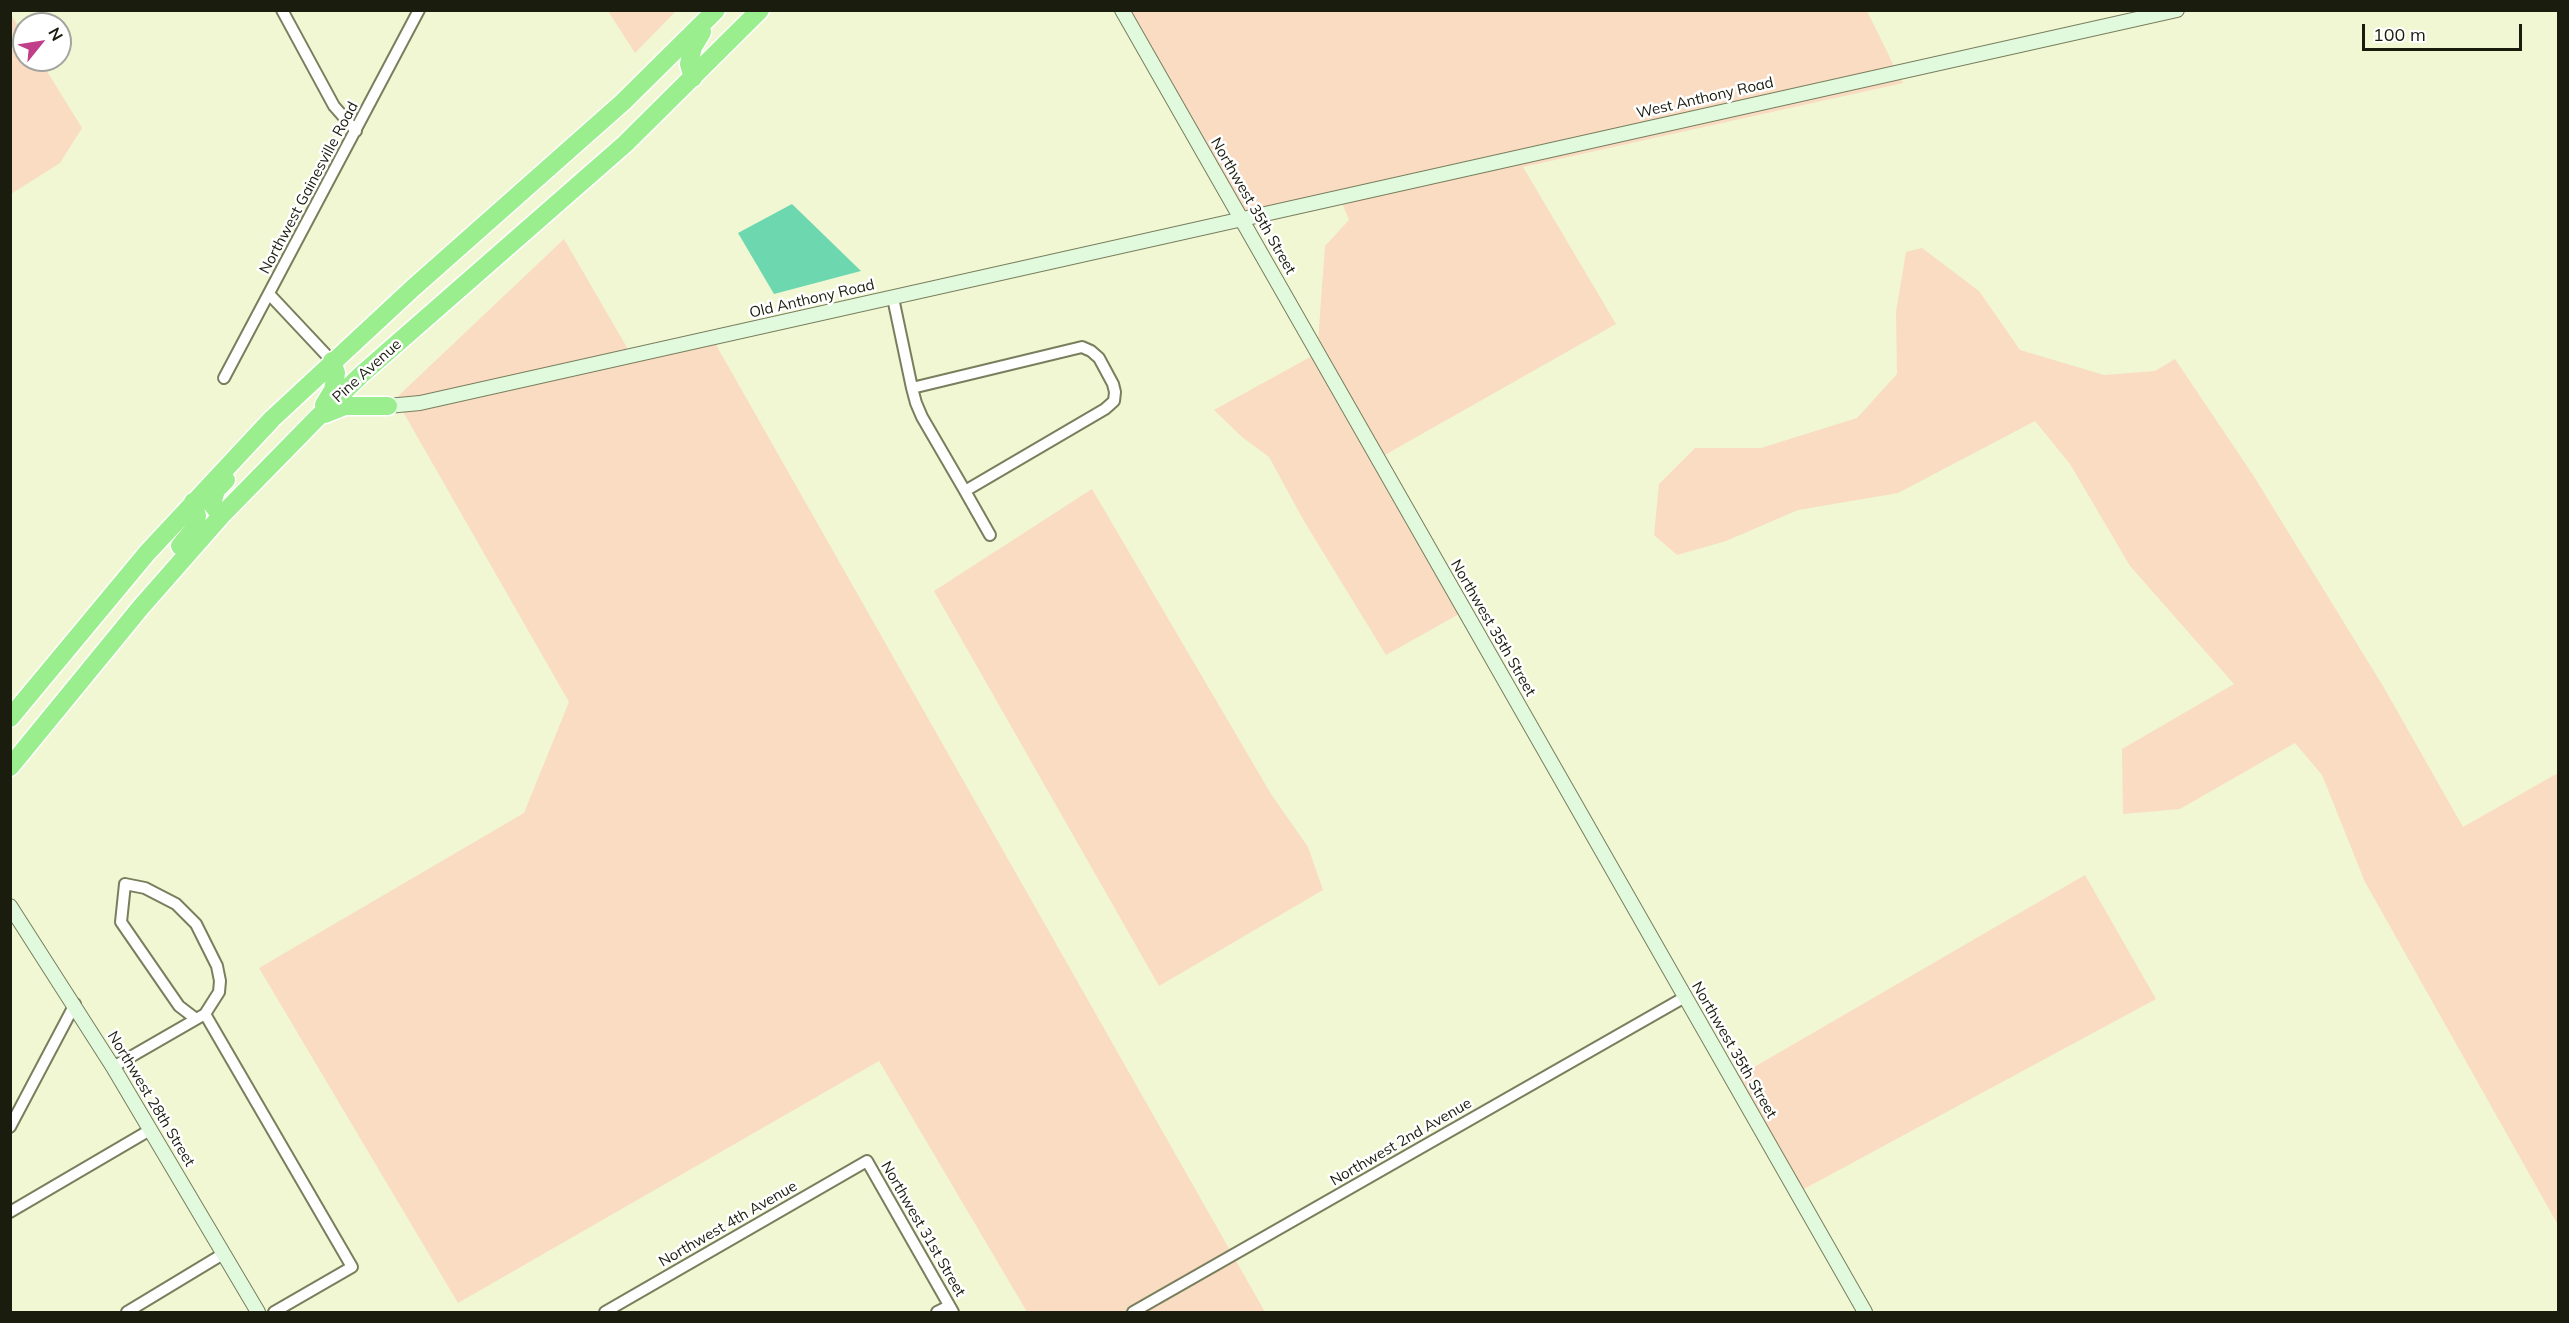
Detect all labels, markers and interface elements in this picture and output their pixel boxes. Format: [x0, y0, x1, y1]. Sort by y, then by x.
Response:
north arrow [12, 12, 72, 72]
scale bar [2365, 12, 2526, 50]
text: 100 m [2373, 23, 2426, 46]
text: N [44, 24, 68, 44]
street label: West Anthony Road [1635, 73, 1775, 123]
street label: Northwest Gainesville Road [256, 99, 362, 277]
street label: Northwest 35th Street [1207, 135, 1299, 277]
street label: Old Anthony Road [748, 276, 876, 322]
street label: Pine Avenue [329, 335, 405, 407]
street label: Northwest 35th Street [1447, 557, 1539, 699]
street label: Northwest 35th Street [1688, 979, 1780, 1121]
street label: Northwest 28th Street [103, 1028, 199, 1170]
street label: Northwest 2nd Avenue [1327, 1094, 1475, 1190]
street label: Northwest 31st Street [877, 1158, 969, 1300]
street label: Northwest 4th Avenue [656, 1177, 800, 1271]

